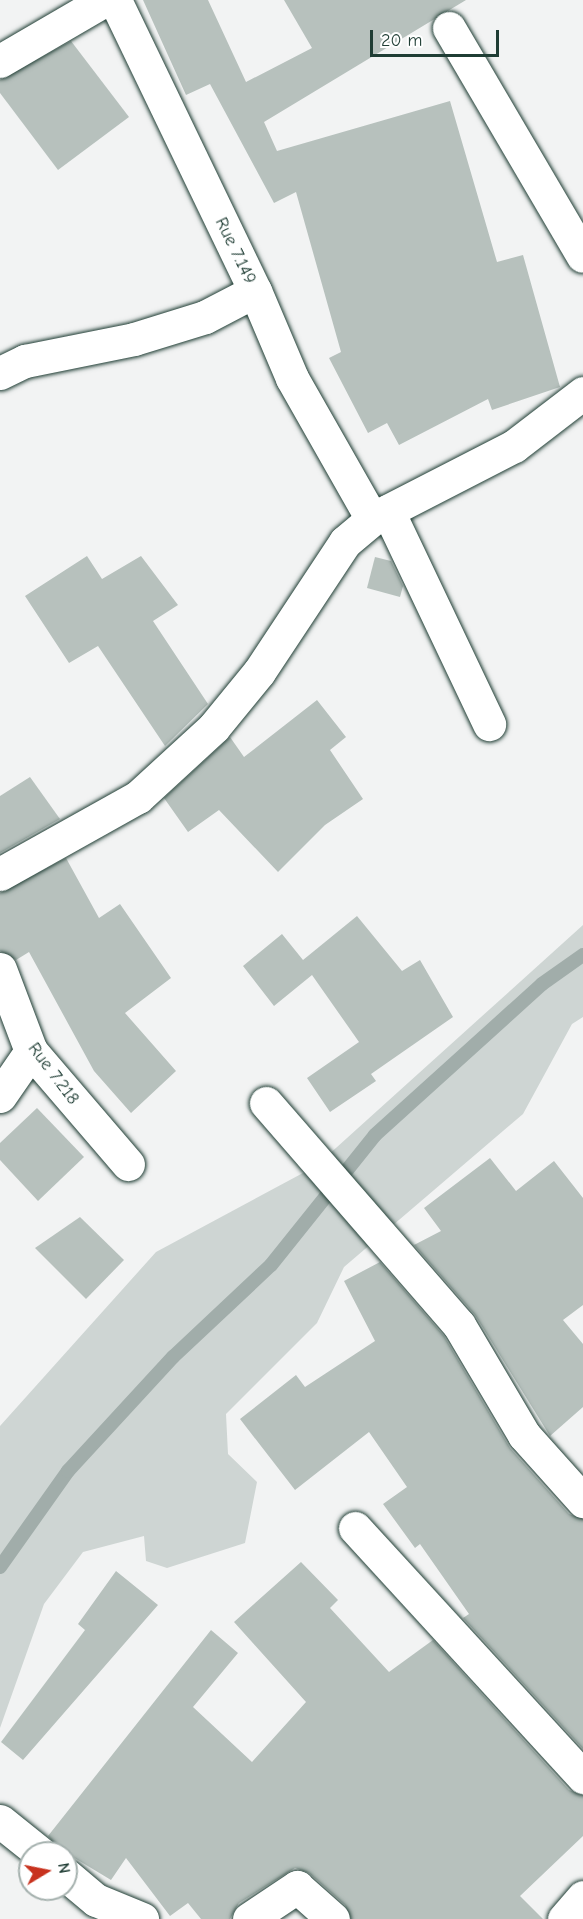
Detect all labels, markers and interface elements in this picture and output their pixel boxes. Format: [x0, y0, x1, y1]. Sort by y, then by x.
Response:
scale bar [373, 18, 502, 56]
text: 20 m [381, 30, 422, 51]
street label: Rue 7.149 [210, 214, 260, 288]
street label: Rue 7.218 [23, 1039, 83, 1109]
north arrow [18, 1841, 78, 1901]
text: N [54, 1862, 74, 1875]

